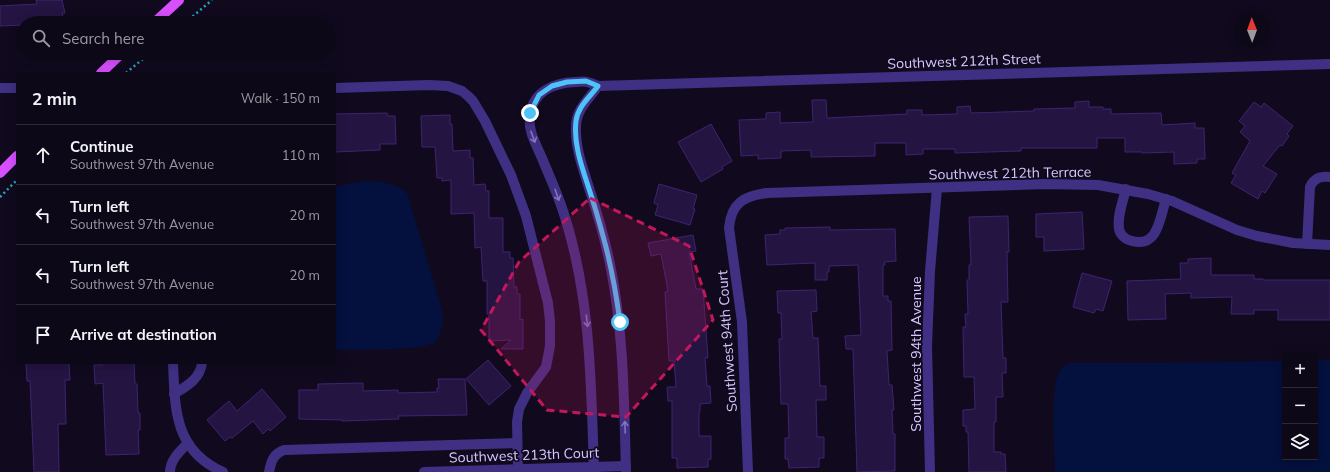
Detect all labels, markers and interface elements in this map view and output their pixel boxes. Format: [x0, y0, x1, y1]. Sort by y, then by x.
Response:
north arrow [1234, 12, 1270, 48]
search box [16, 16, 336, 60]
icon: search [30, 27, 52, 49]
text: Search here [62, 29, 144, 48]
street label: Southwest 212th Street [887, 49, 1041, 73]
text: 2 min [32, 88, 77, 109]
text: Walk · 150 m [241, 90, 320, 106]
route end [521, 104, 539, 122]
one-way arrow [530, 131, 538, 143]
text: Continue [70, 137, 133, 156]
icon: ahead [32, 144, 54, 166]
text: 110 m [282, 147, 320, 163]
text: Southwest 97th Avenue [70, 156, 214, 172]
street label: Southwest 212th Terrace [928, 163, 1092, 183]
one-way arrow [554, 189, 561, 202]
text: Turn left [70, 197, 129, 216]
icon: left [32, 204, 54, 226]
text: 20 m [290, 207, 320, 223]
text: Southwest 97th Avenue [70, 216, 214, 232]
text: Turn left [70, 257, 129, 276]
icon: left [32, 264, 54, 286]
text: 20 m [290, 267, 320, 283]
street label: Southwest 94th Court [713, 269, 741, 412]
text: Southwest 97th Avenue [70, 276, 214, 292]
street label: Southwest 94th Avenue [907, 276, 925, 432]
route start [611, 313, 629, 331]
one-way arrow [583, 314, 590, 327]
icon: arrive [32, 324, 54, 346]
text: Arrive at destination [70, 325, 217, 344]
map controls [1282, 352, 1318, 460]
button: + [1282, 352, 1318, 388]
button: − [1282, 388, 1318, 424]
one-way arrow [621, 421, 629, 434]
button: layers [1282, 424, 1318, 460]
street label: Southwest 213th Court [449, 443, 600, 467]

